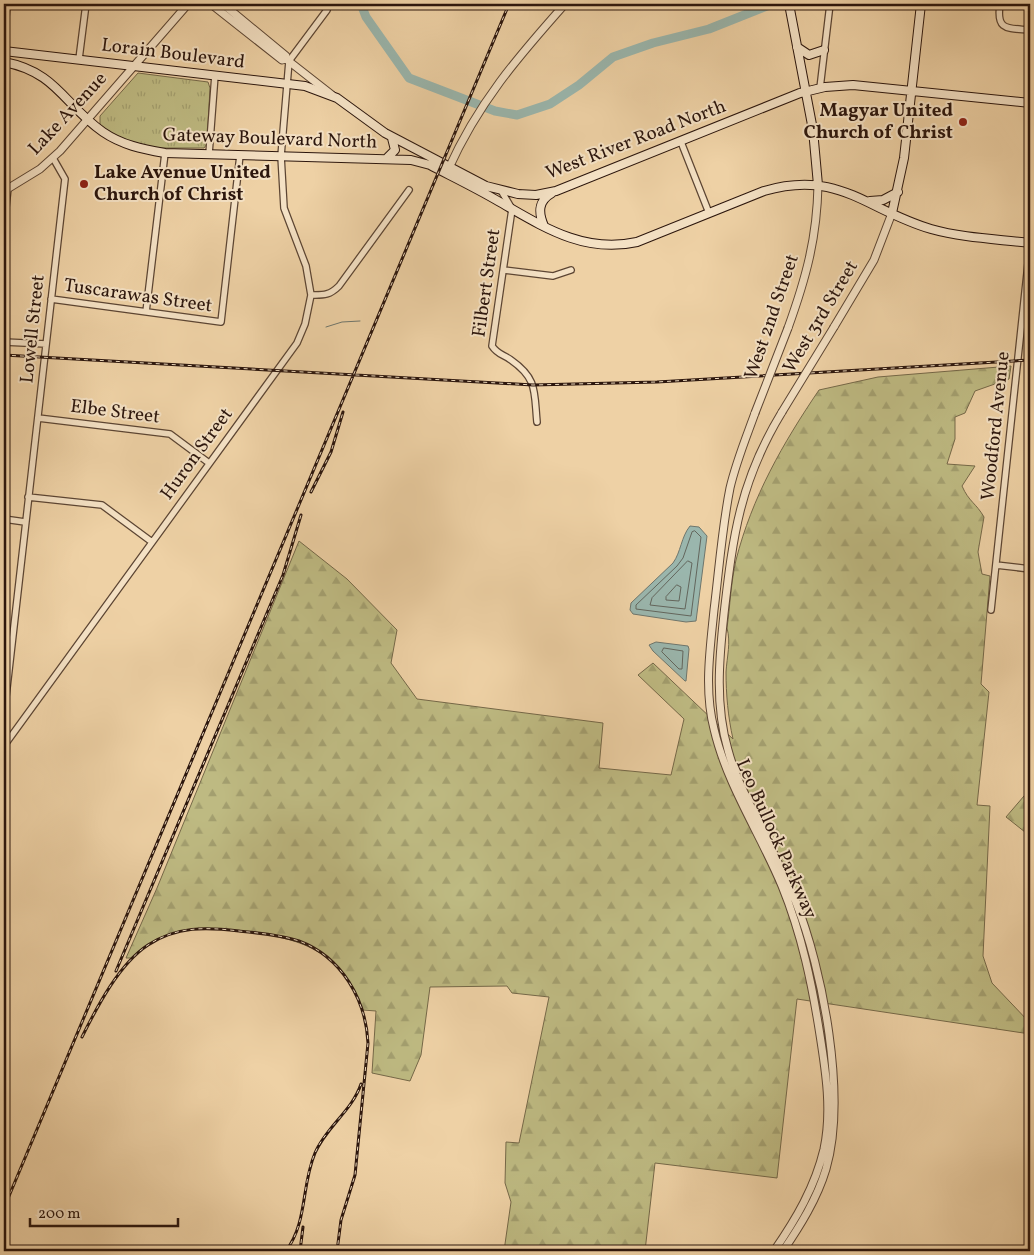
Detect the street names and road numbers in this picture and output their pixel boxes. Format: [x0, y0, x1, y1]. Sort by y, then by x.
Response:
street label: Lorain Boulevard [100, 32, 246, 76]
street label: Lake Avenue [23, 67, 113, 161]
street label: West River Road North [542, 94, 730, 186]
street label: Gateway Boulevard North [162, 122, 378, 156]
street label: Filbert Street [467, 227, 508, 339]
street label: West 2nd Street [738, 251, 806, 383]
street label: West 3rd Street [777, 256, 865, 378]
street label: Lowell Street [14, 273, 52, 385]
street label: Tuscarawas Street [62, 273, 214, 319]
street label: Woodford Avenue [975, 350, 1017, 502]
street label: Elbe Street [69, 394, 162, 430]
street label: Huron Street [155, 402, 239, 505]
street label: Leo Bullock Parkway [729, 755, 823, 923]

